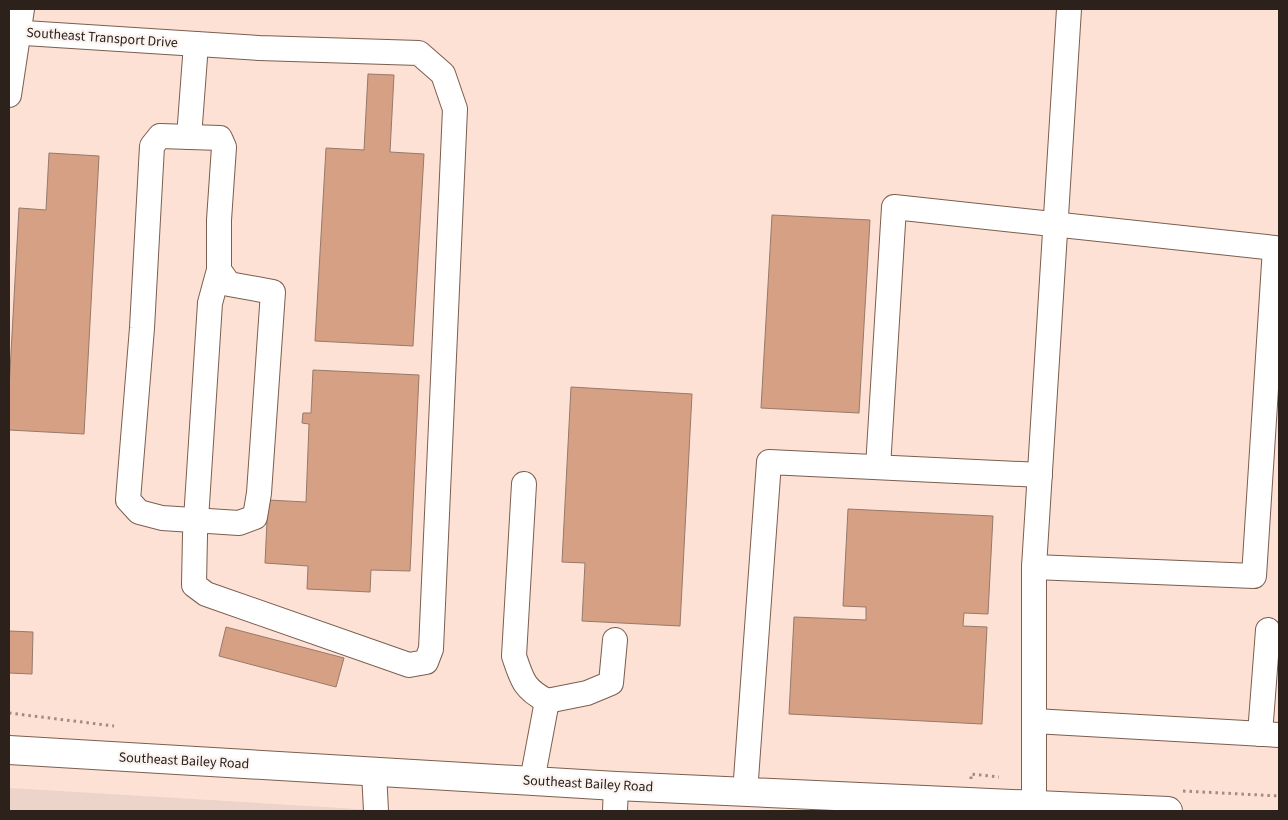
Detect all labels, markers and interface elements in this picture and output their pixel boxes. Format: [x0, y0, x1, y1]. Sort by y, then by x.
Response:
street label: Southeast Transport Drive [25, 23, 179, 53]
street label: Southeast Bailey Road [118, 748, 250, 774]
street label: Southeast Bailey Road [522, 771, 654, 797]

